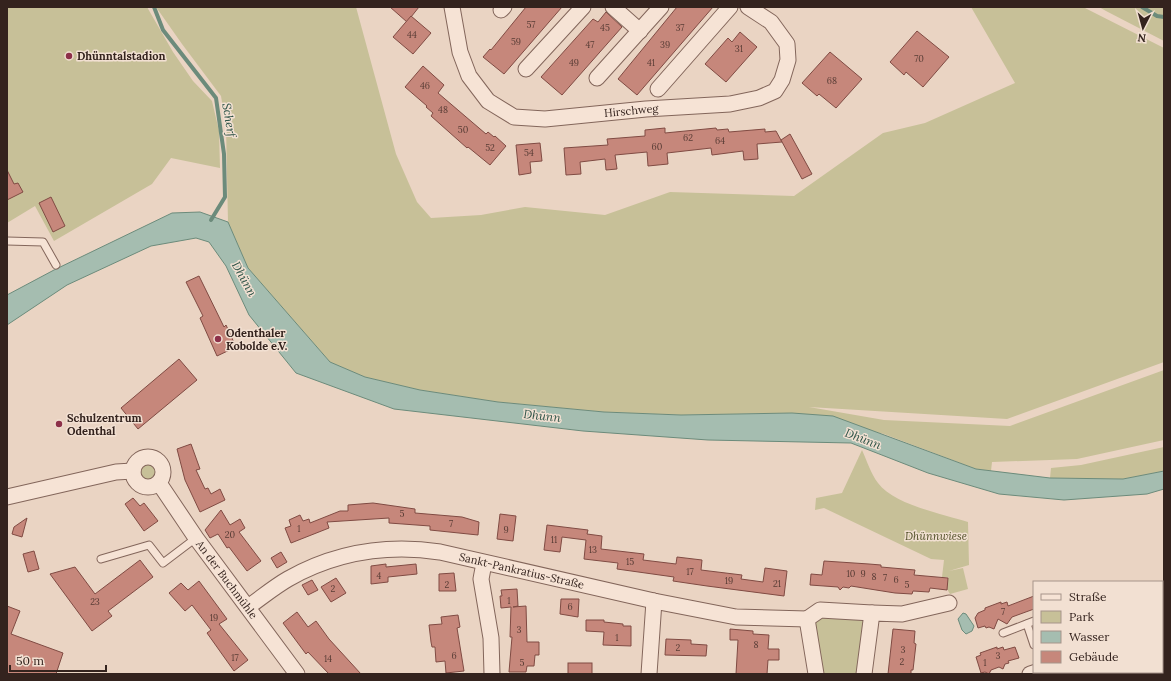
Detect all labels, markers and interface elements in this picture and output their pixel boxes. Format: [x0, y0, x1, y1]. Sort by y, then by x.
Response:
north arrow [1123, 8, 1163, 48]
house number: 57 [526, 19, 536, 30]
house number: 45 [600, 22, 610, 33]
house number: 37 [676, 22, 684, 33]
house number: 44 [407, 29, 417, 40]
text: N [1137, 30, 1147, 45]
house number: 59 [511, 36, 521, 47]
house number: 47 [585, 39, 595, 50]
house number: 39 [660, 39, 670, 50]
house number: 31 [735, 43, 743, 54]
place label: Dhünntalstadion [77, 49, 166, 63]
marker: Dhünntalstadion [64, 51, 74, 61]
house number: 70 [914, 53, 924, 64]
house number: 49 [569, 57, 579, 68]
house number: 41 [647, 57, 655, 68]
house number: 68 [827, 75, 837, 86]
house number: 46 [420, 80, 430, 91]
street label: Hirschweg [603, 101, 660, 120]
water label: Scherf [219, 102, 240, 139]
house number: 48 [438, 104, 448, 115]
house number: 50 [458, 124, 469, 135]
house number: 62 [683, 132, 693, 143]
house number: 64 [715, 135, 725, 146]
house number: 60 [652, 141, 663, 152]
house number: 52 [485, 142, 495, 153]
house number: 54 [524, 147, 534, 158]
water label: Dhünn [229, 259, 260, 299]
place label: Odenthaler Kobolde e.V. [226, 326, 288, 353]
marker: Odenthaler Kobolde e.V. [213, 334, 223, 344]
water label: Dhünn [523, 406, 562, 425]
place label: Schulzentrum Odenthal [67, 411, 142, 438]
marker: Schulzentrum Odenthal [54, 419, 64, 429]
water label: Dhünn [843, 425, 884, 452]
house number: 5 [400, 508, 405, 519]
house number: 7 [449, 518, 453, 529]
house number: 1 [297, 523, 301, 534]
house number: 9 [503, 524, 509, 535]
house number: 20 [225, 529, 236, 540]
park label: Dhünnwiese [905, 529, 967, 543]
house number: 11 [551, 534, 557, 545]
street label: An der Buchmühle [192, 537, 261, 622]
house number: 13 [589, 544, 597, 555]
street label: Sankt-Pankratius-Straße [458, 550, 586, 592]
house number: 15 [626, 556, 634, 567]
house number: 17 [686, 566, 694, 577]
house number: 10 [847, 568, 856, 579]
house number: 9 [860, 568, 866, 579]
house number: 4 [377, 570, 382, 581]
house number: 8 [871, 571, 877, 582]
house number: 7 [883, 572, 887, 583]
house number: 6 [893, 574, 899, 585]
house number: 19 [725, 575, 733, 586]
house number: 21 [773, 578, 781, 589]
house number: 2 [445, 579, 450, 590]
house number: 5 [905, 579, 910, 590]
legend [1033, 581, 1163, 673]
house number: 2 [331, 583, 336, 594]
text: Straße [1069, 589, 1107, 604]
house number: 1 [507, 595, 511, 606]
house number: 23 [90, 596, 100, 607]
house number: 6 [567, 601, 573, 612]
house number: 7 [1001, 606, 1005, 617]
text: Park [1069, 609, 1095, 624]
house number: 19 [210, 612, 218, 623]
house number: 3 [516, 624, 522, 635]
text: Wasser [1069, 629, 1110, 644]
house number: 1 [615, 632, 619, 643]
house number: 8 [753, 639, 759, 650]
house number: 2 [676, 642, 681, 653]
house number: 3 [900, 644, 906, 655]
scale bar [10, 647, 106, 673]
text: Gebäude [1069, 649, 1119, 664]
house number: 6 [451, 650, 457, 661]
house number: 3 [995, 650, 1001, 661]
house number: 17 [231, 652, 239, 663]
text: 50 m [16, 653, 44, 668]
house number: 14 [324, 653, 332, 664]
house number: 2 [900, 656, 905, 667]
house number: 5 [520, 657, 525, 668]
house number: 1 [983, 657, 987, 668]

